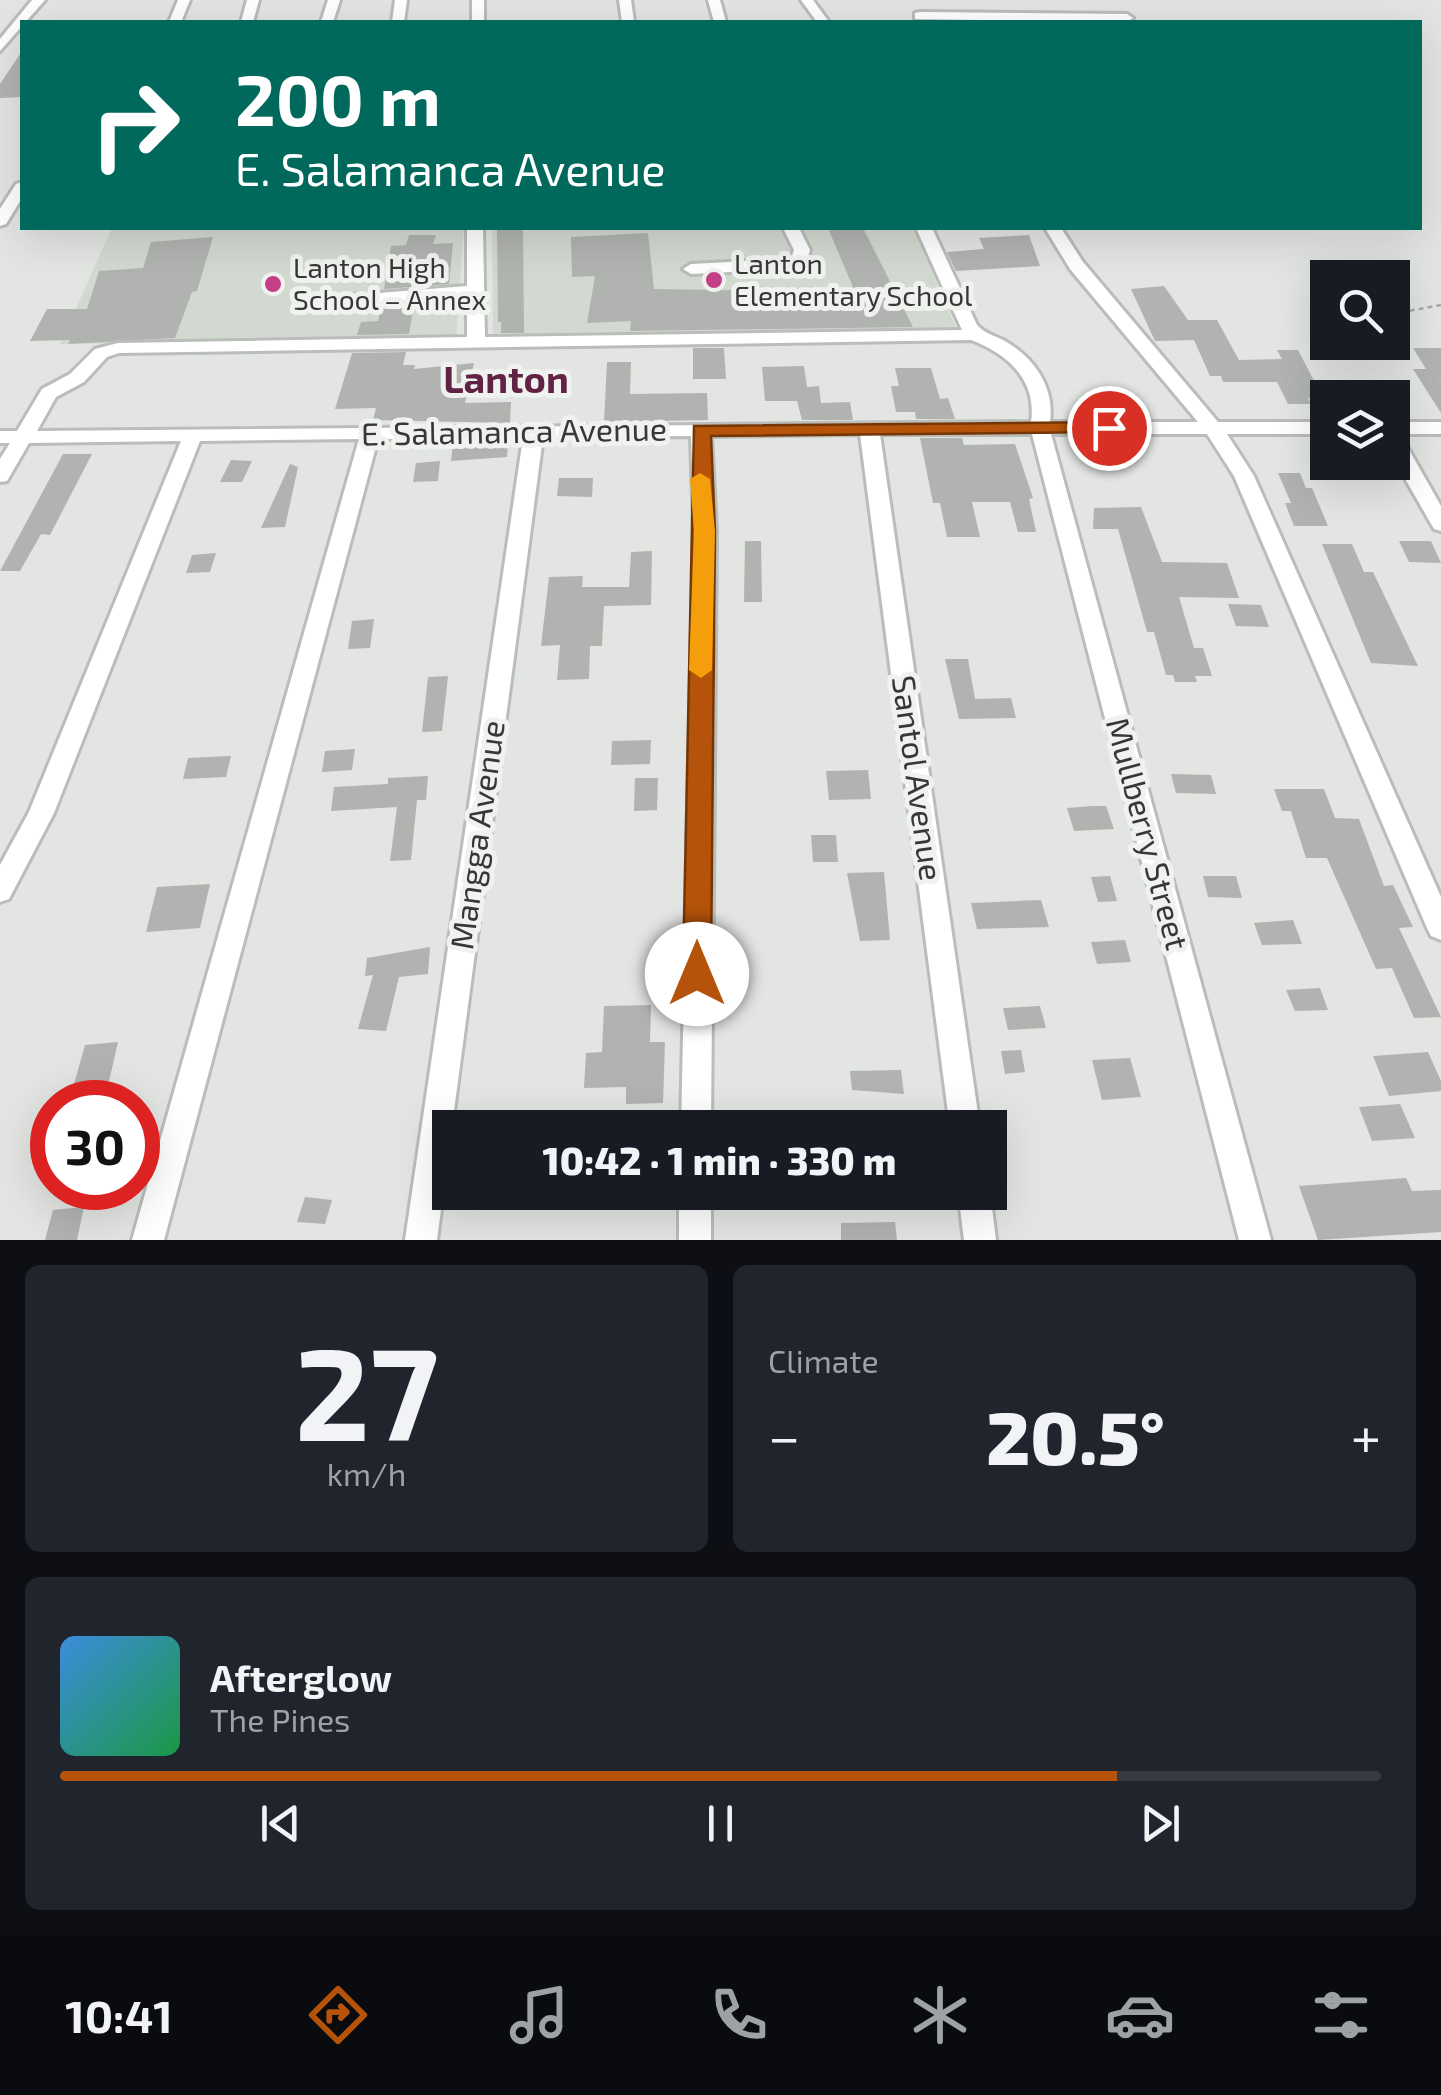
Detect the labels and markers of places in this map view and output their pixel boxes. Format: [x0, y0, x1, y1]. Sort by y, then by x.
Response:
place label: Lanton Elementary School [734, 246, 973, 312]
place label: Lanton High School – Annex [293, 250, 486, 316]
marker: Lanton Elementary School [703, 269, 725, 291]
marker: Lanton High School – Annex [262, 273, 284, 295]
pin [1067, 386, 1152, 471]

